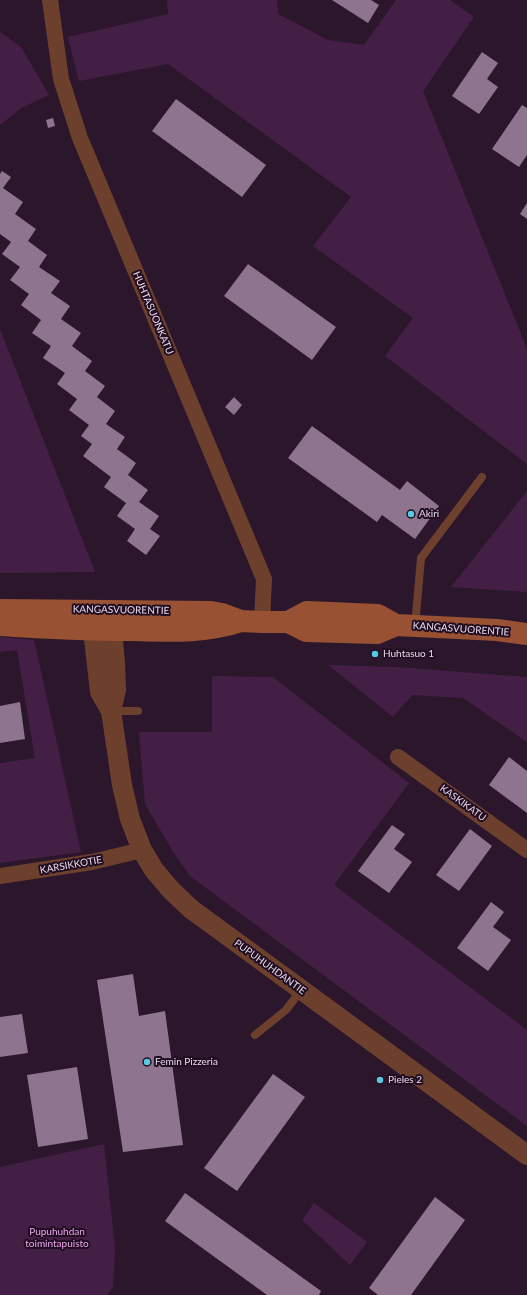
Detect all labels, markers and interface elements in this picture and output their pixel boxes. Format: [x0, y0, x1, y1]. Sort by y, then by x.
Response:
street label: HUHTASUONKATU [130, 270, 176, 356]
place label: Akiri [419, 508, 439, 520]
marker: Akiri [406, 509, 416, 519]
street label: KANGASVUORENTIE [73, 603, 169, 617]
street label: KANGASVUORENTIE [412, 620, 510, 638]
place label: Huhtasuo 1 [383, 648, 434, 660]
marker: Huhtasuo 1 [370, 649, 380, 659]
street label: KASKIKATU [438, 782, 488, 824]
street label: KARSIKKOTIE [39, 854, 103, 876]
street label: PUPUHUHDANTIE [232, 937, 308, 997]
place label: Femin Pizzeria [155, 1056, 218, 1068]
marker: Femin Pizzeria [142, 1057, 152, 1067]
place label: Pieles 2 [388, 1074, 422, 1086]
marker: Pieles 2 [375, 1075, 385, 1085]
park label: Pupuhuhdan toimintapuisto [25, 1226, 89, 1250]

